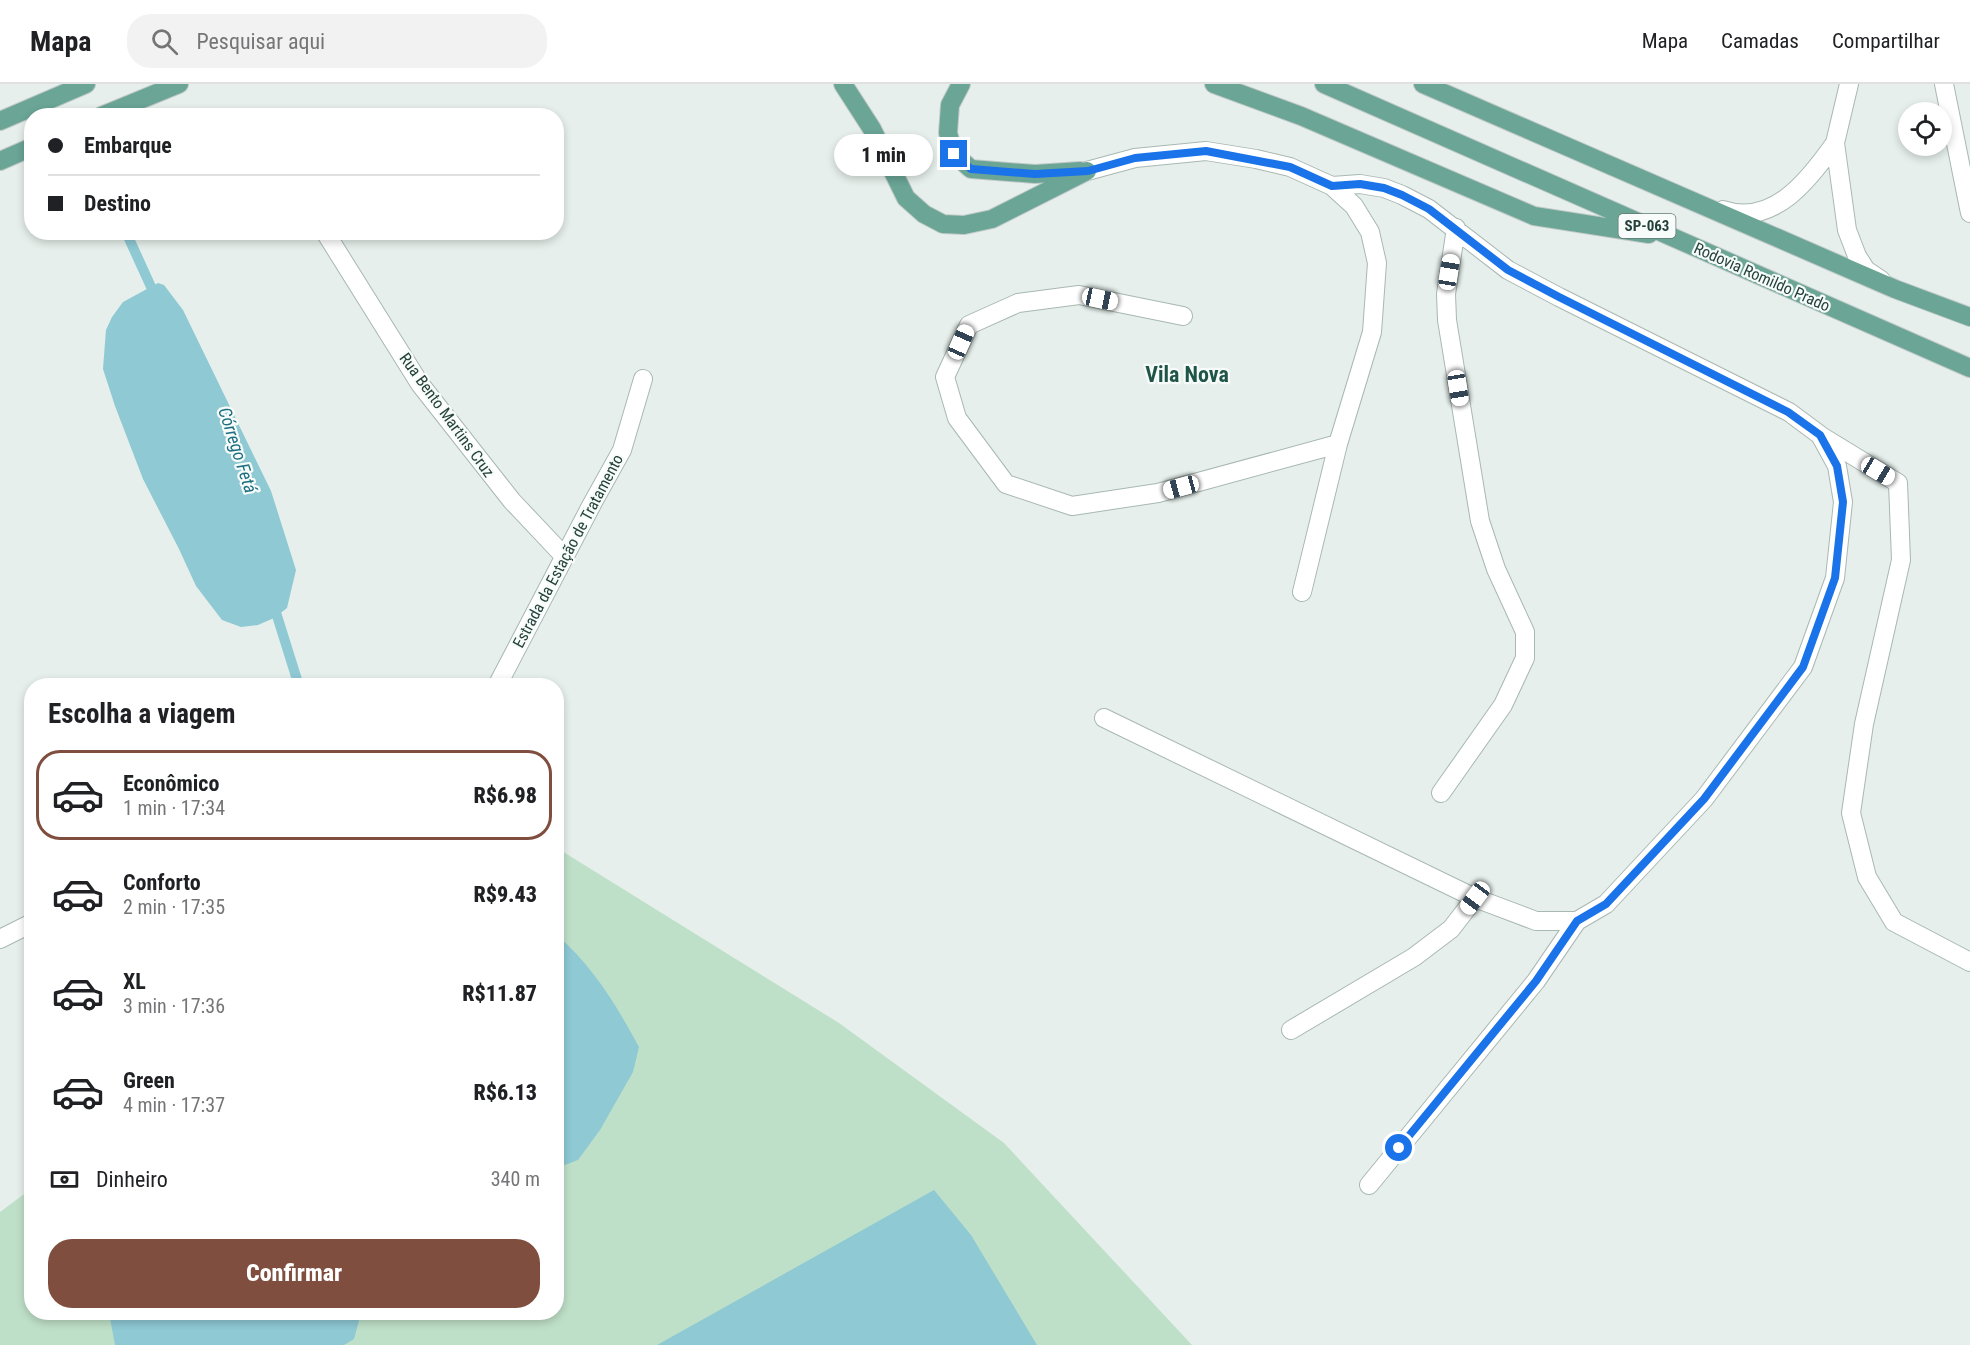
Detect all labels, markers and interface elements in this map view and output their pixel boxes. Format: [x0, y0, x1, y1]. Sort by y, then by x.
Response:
search box [127, 14, 547, 68]
text: Mapa [30, 25, 91, 58]
icon: search [148, 25, 181, 58]
text: Pesquisar aqui [196, 29, 325, 54]
text: Mapa [1642, 29, 1688, 53]
text: Camadas [1721, 29, 1799, 53]
text: Compartilhar [1832, 29, 1940, 53]
map controls [1898, 102, 1952, 156]
button: locate [1898, 102, 1952, 156]
text: Embarque [84, 133, 172, 158]
callout: 1 min [834, 133, 933, 175]
route end [940, 140, 967, 167]
text: 1 min [861, 143, 906, 167]
text: Destino [84, 191, 151, 216]
road number: SP-063 [1618, 214, 1676, 238]
street label: Rodovia Romildo Prado [1691, 238, 1833, 316]
car [1437, 253, 1461, 291]
car [1081, 286, 1119, 312]
car [945, 322, 977, 362]
street label: Rua Bento Martins Cruz [396, 349, 498, 481]
district label: Vila Nova [1145, 362, 1229, 387]
car [1446, 369, 1470, 407]
water label: Córrego Fetá [214, 405, 262, 496]
street label: Estrada da Estação de Tratamento [509, 451, 627, 651]
car [1858, 454, 1898, 488]
car [1161, 474, 1201, 500]
text: Escolha a viagem [48, 698, 236, 730]
icon: car [51, 768, 105, 822]
text: Econômico [123, 771, 219, 796]
text: R$6.98 [473, 783, 537, 808]
text: 1 min · 17:34 [123, 796, 225, 820]
icon: car [51, 867, 105, 921]
text: Conforto [123, 870, 201, 895]
car [1457, 878, 1493, 918]
text: R$9.43 [473, 882, 537, 907]
text: 2 min · 17:35 [123, 895, 225, 919]
icon: car [51, 966, 105, 1020]
text: XL [123, 969, 146, 994]
text: R$11.87 [462, 981, 537, 1006]
text: 3 min · 17:36 [123, 994, 225, 1018]
icon: car [51, 1065, 105, 1119]
text: Green [123, 1068, 175, 1093]
text: R$6.13 [473, 1080, 537, 1105]
text: 4 min · 17:37 [123, 1093, 225, 1117]
route start [1385, 1134, 1412, 1161]
icon: cash [48, 1163, 81, 1196]
text: Dinheiro [96, 1167, 168, 1192]
text: 340 m [491, 1167, 540, 1191]
button: Confirmar [48, 1239, 540, 1308]

